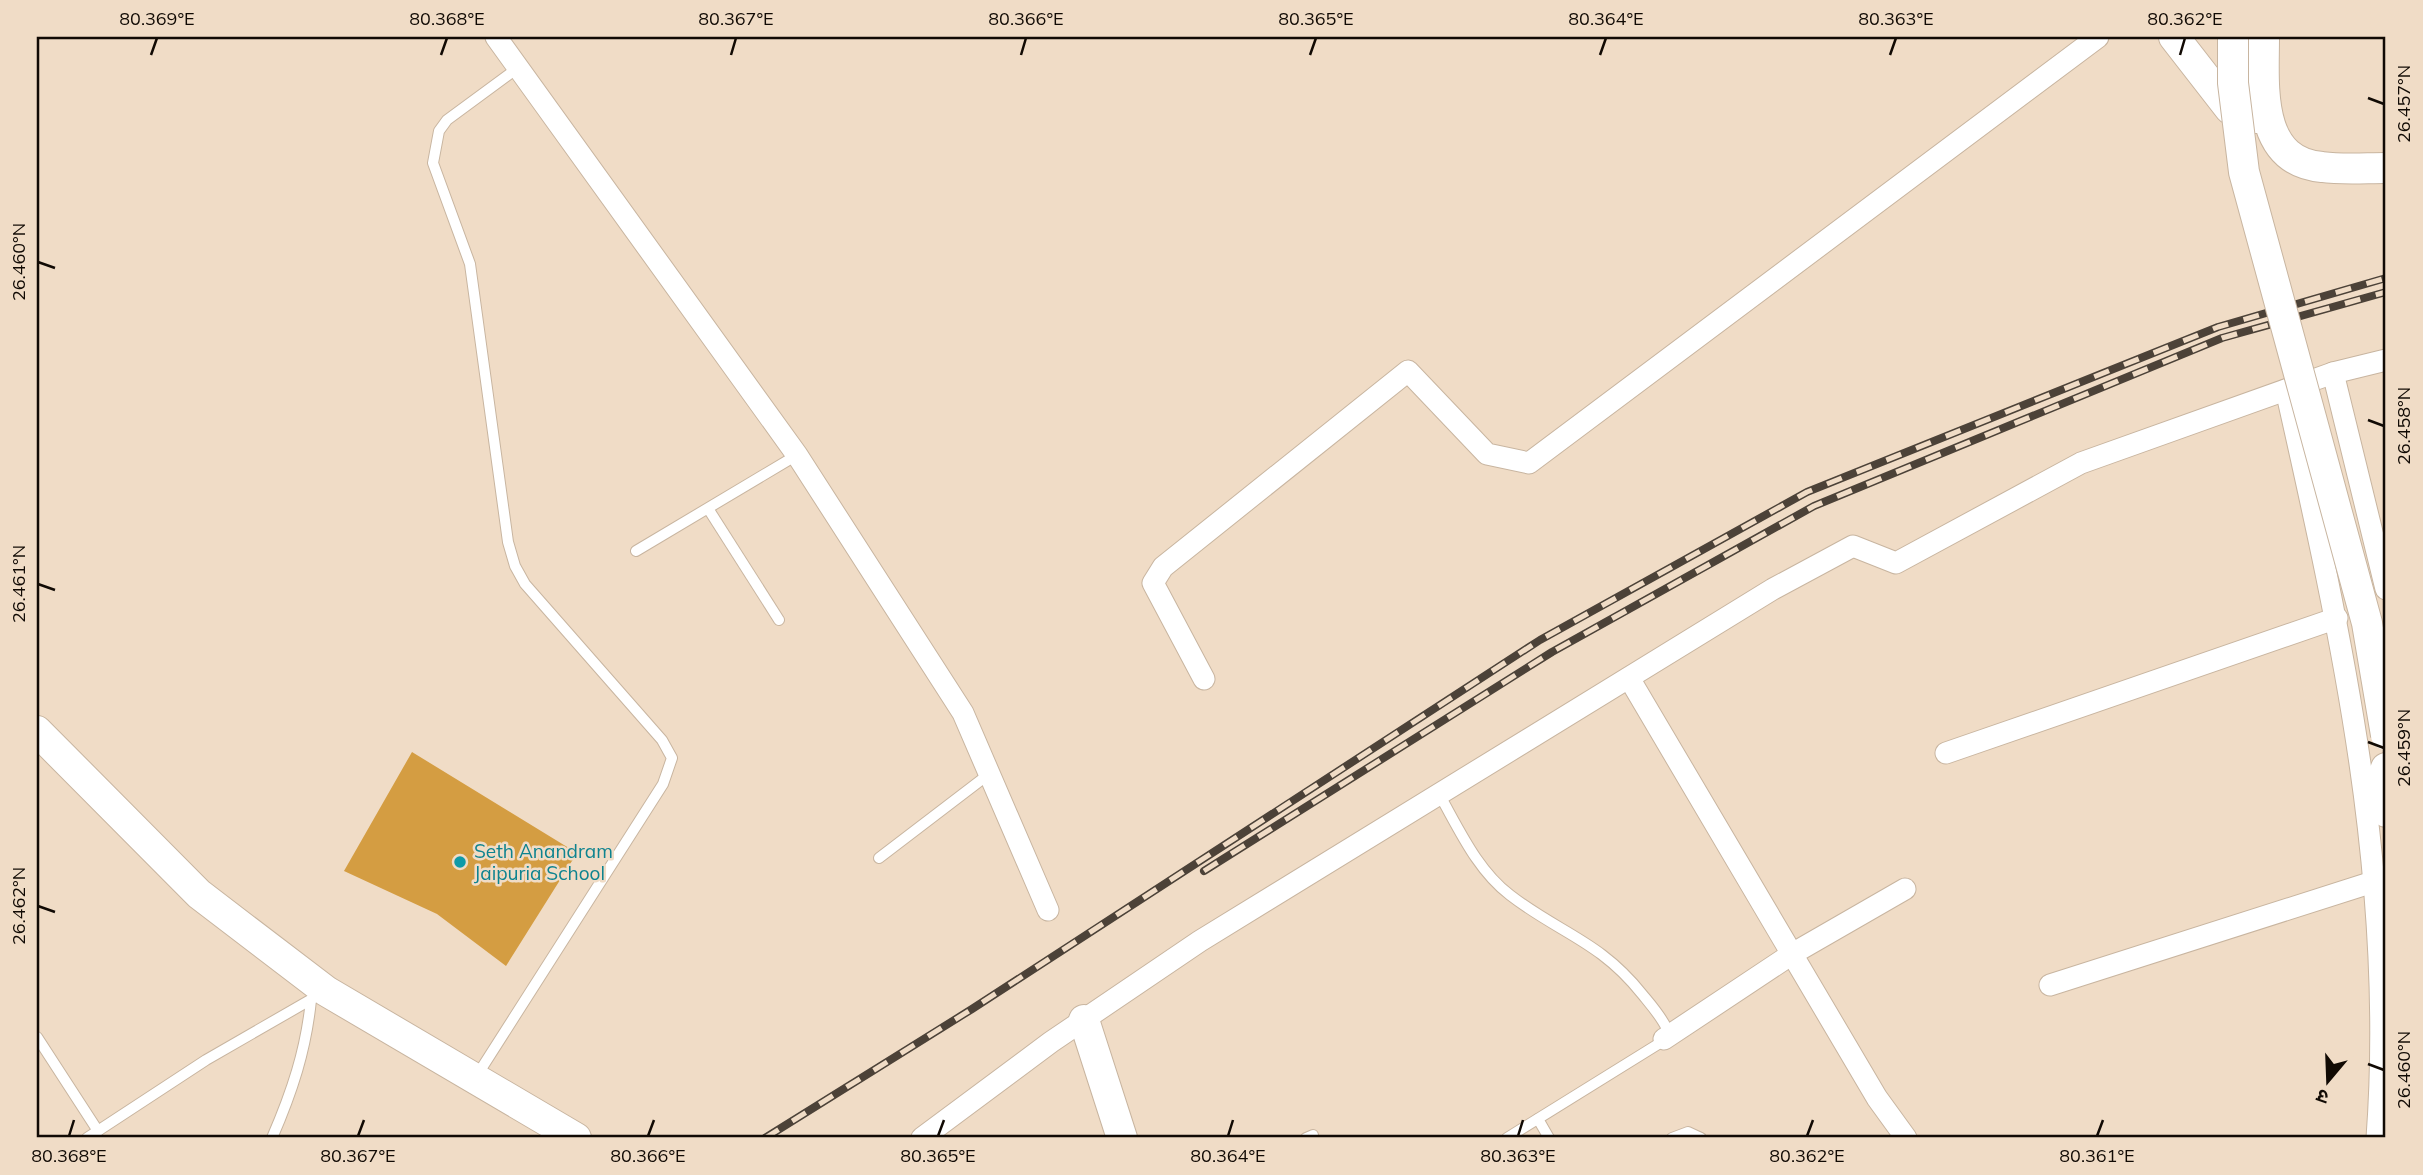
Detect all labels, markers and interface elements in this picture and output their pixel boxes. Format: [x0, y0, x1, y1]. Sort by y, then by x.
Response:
text: 80.369°E [119, 7, 195, 30]
text: 80.368°E [409, 7, 485, 30]
text: 80.367°E [698, 7, 774, 30]
text: 80.366°E [988, 7, 1064, 30]
text: 80.365°E [1278, 7, 1354, 30]
text: 80.364°E [1568, 7, 1644, 30]
text: 80.363°E [1858, 7, 1934, 30]
text: 80.362°E [2147, 7, 2223, 30]
text: 26.457°N [2392, 65, 2415, 143]
text: 26.460°N [7, 223, 30, 301]
text: 26.458°N [2392, 387, 2415, 465]
text: 26.461°N [7, 545, 30, 623]
text: 26.459°N [2392, 709, 2415, 787]
place label: Seth Anandram Jaipuria School [474, 839, 613, 885]
marker: Seth Anandram Jaipuria School [452, 854, 468, 870]
text: 26.462°N [7, 867, 30, 945]
text: 26.460°N [2392, 1031, 2415, 1109]
north arrow [2294, 1046, 2364, 1116]
text: उ [2312, 1084, 2332, 1110]
text: 80.368°E [31, 1144, 107, 1167]
text: 80.367°E [320, 1144, 396, 1167]
text: 80.366°E [610, 1144, 686, 1167]
text: 80.365°E [900, 1144, 976, 1167]
text: 80.364°E [1190, 1144, 1266, 1167]
text: 80.363°E [1480, 1144, 1556, 1167]
text: 80.362°E [1769, 1144, 1845, 1167]
text: 80.361°E [2059, 1144, 2135, 1167]

